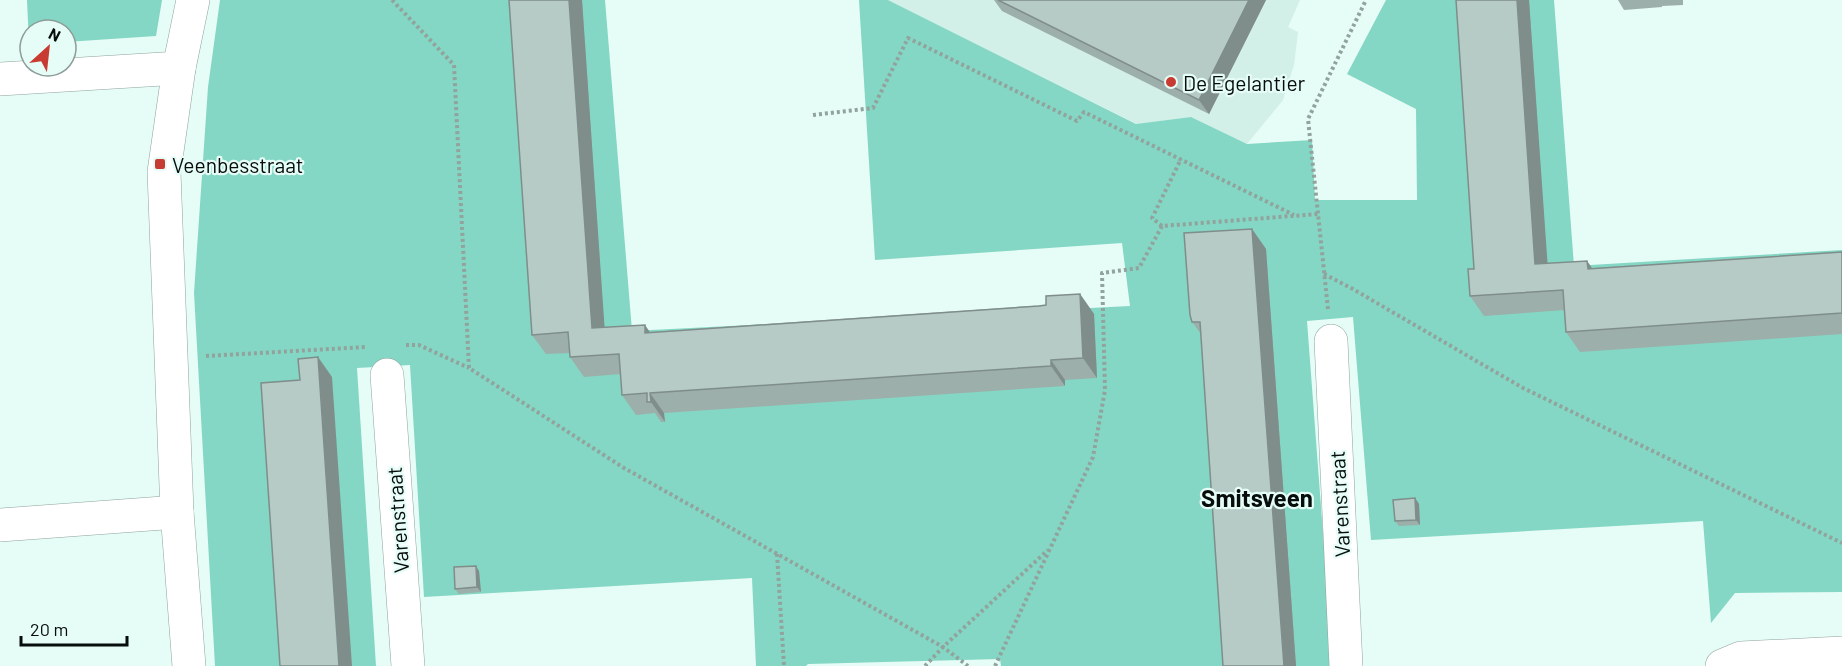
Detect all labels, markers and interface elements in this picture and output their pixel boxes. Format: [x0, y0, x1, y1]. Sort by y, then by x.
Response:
north arrow [18, 18, 78, 78]
text: N [46, 23, 64, 45]
place label: De Egelantier [1183, 70, 1306, 95]
marker: De Egelantier [1164, 75, 1178, 89]
place label: Veenbesstraat [172, 152, 303, 177]
marker: Veenbesstraat [153, 157, 167, 171]
street label: Varenstraat [1324, 450, 1354, 558]
street label: Varenstraat [381, 466, 413, 574]
district label: Smitsveen [1201, 483, 1313, 512]
scale bar [21, 609, 128, 647]
text: 20 m [30, 618, 68, 640]

